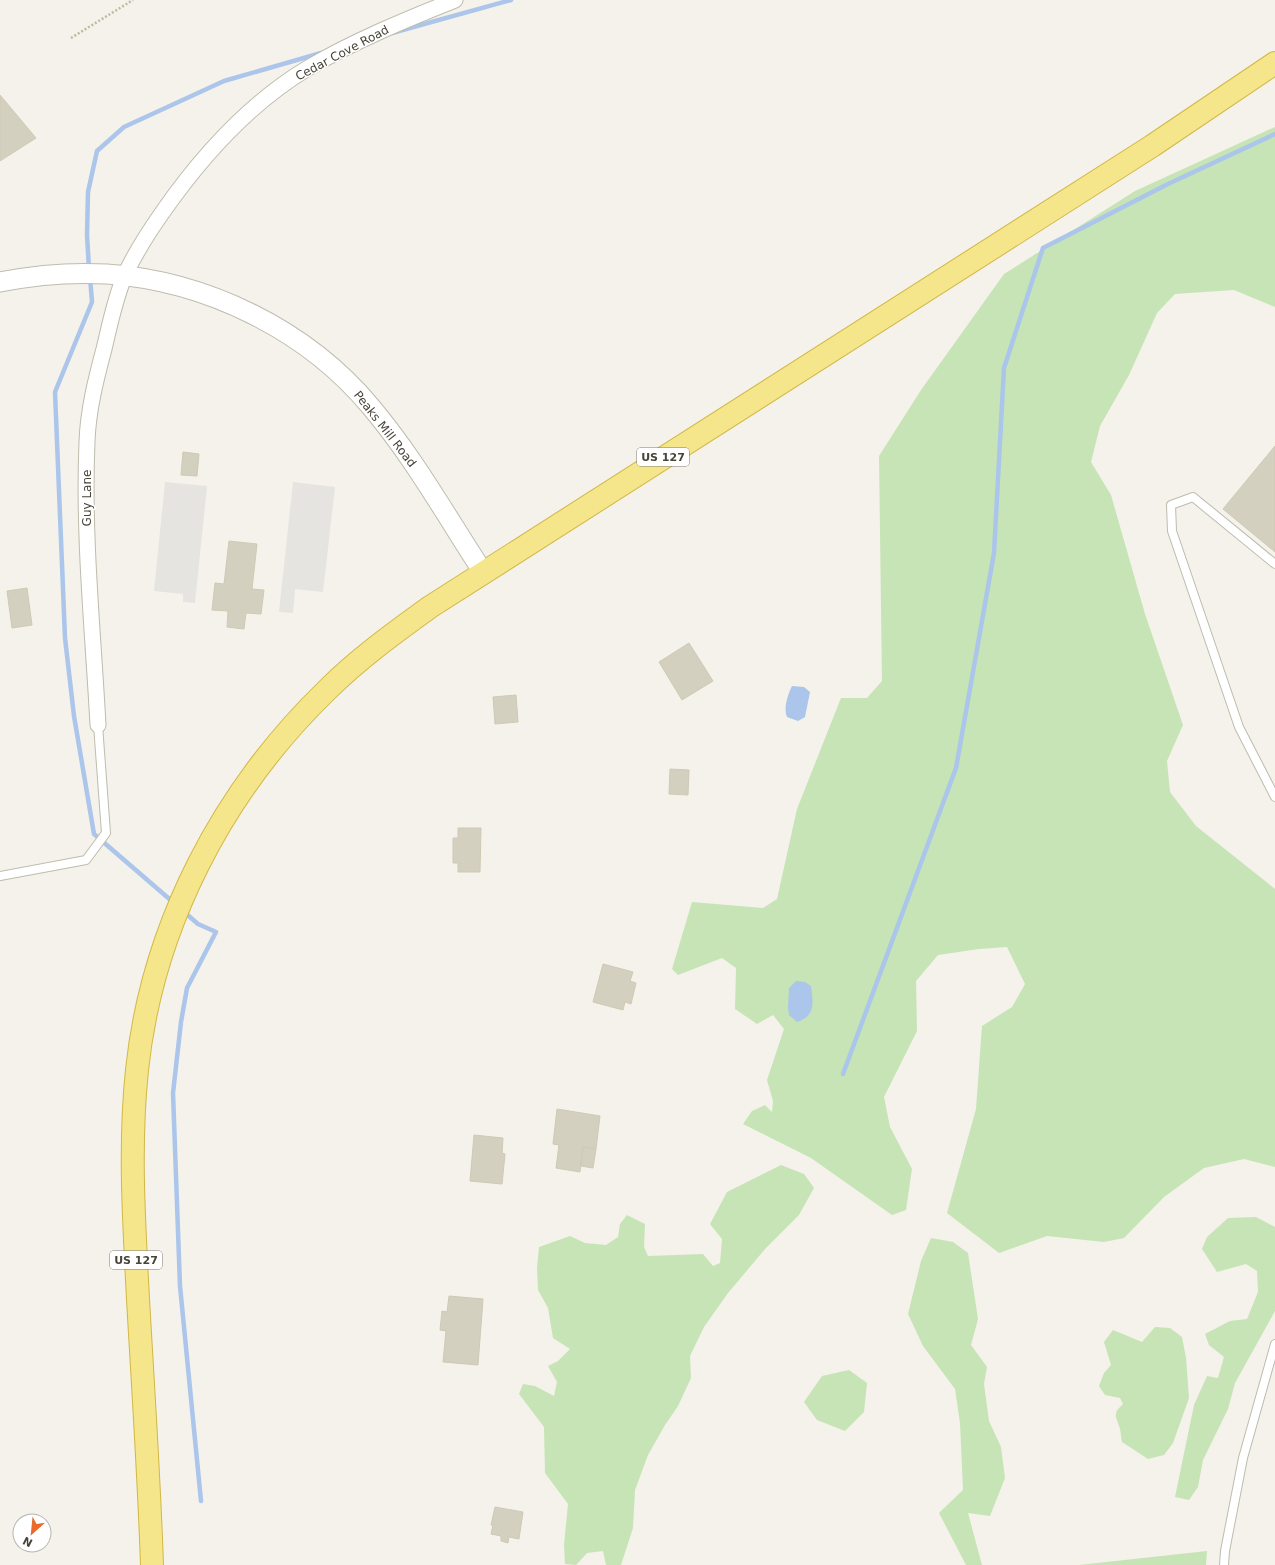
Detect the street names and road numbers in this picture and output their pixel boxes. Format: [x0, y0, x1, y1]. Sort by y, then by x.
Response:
street label: Cedar Cove Road [293, 22, 391, 84]
street label: Peaks Mill Road [351, 388, 419, 470]
road number: US 127 [637, 448, 689, 466]
street label: Guy Lane [80, 470, 94, 526]
road number: US 127 [110, 1251, 162, 1269]

